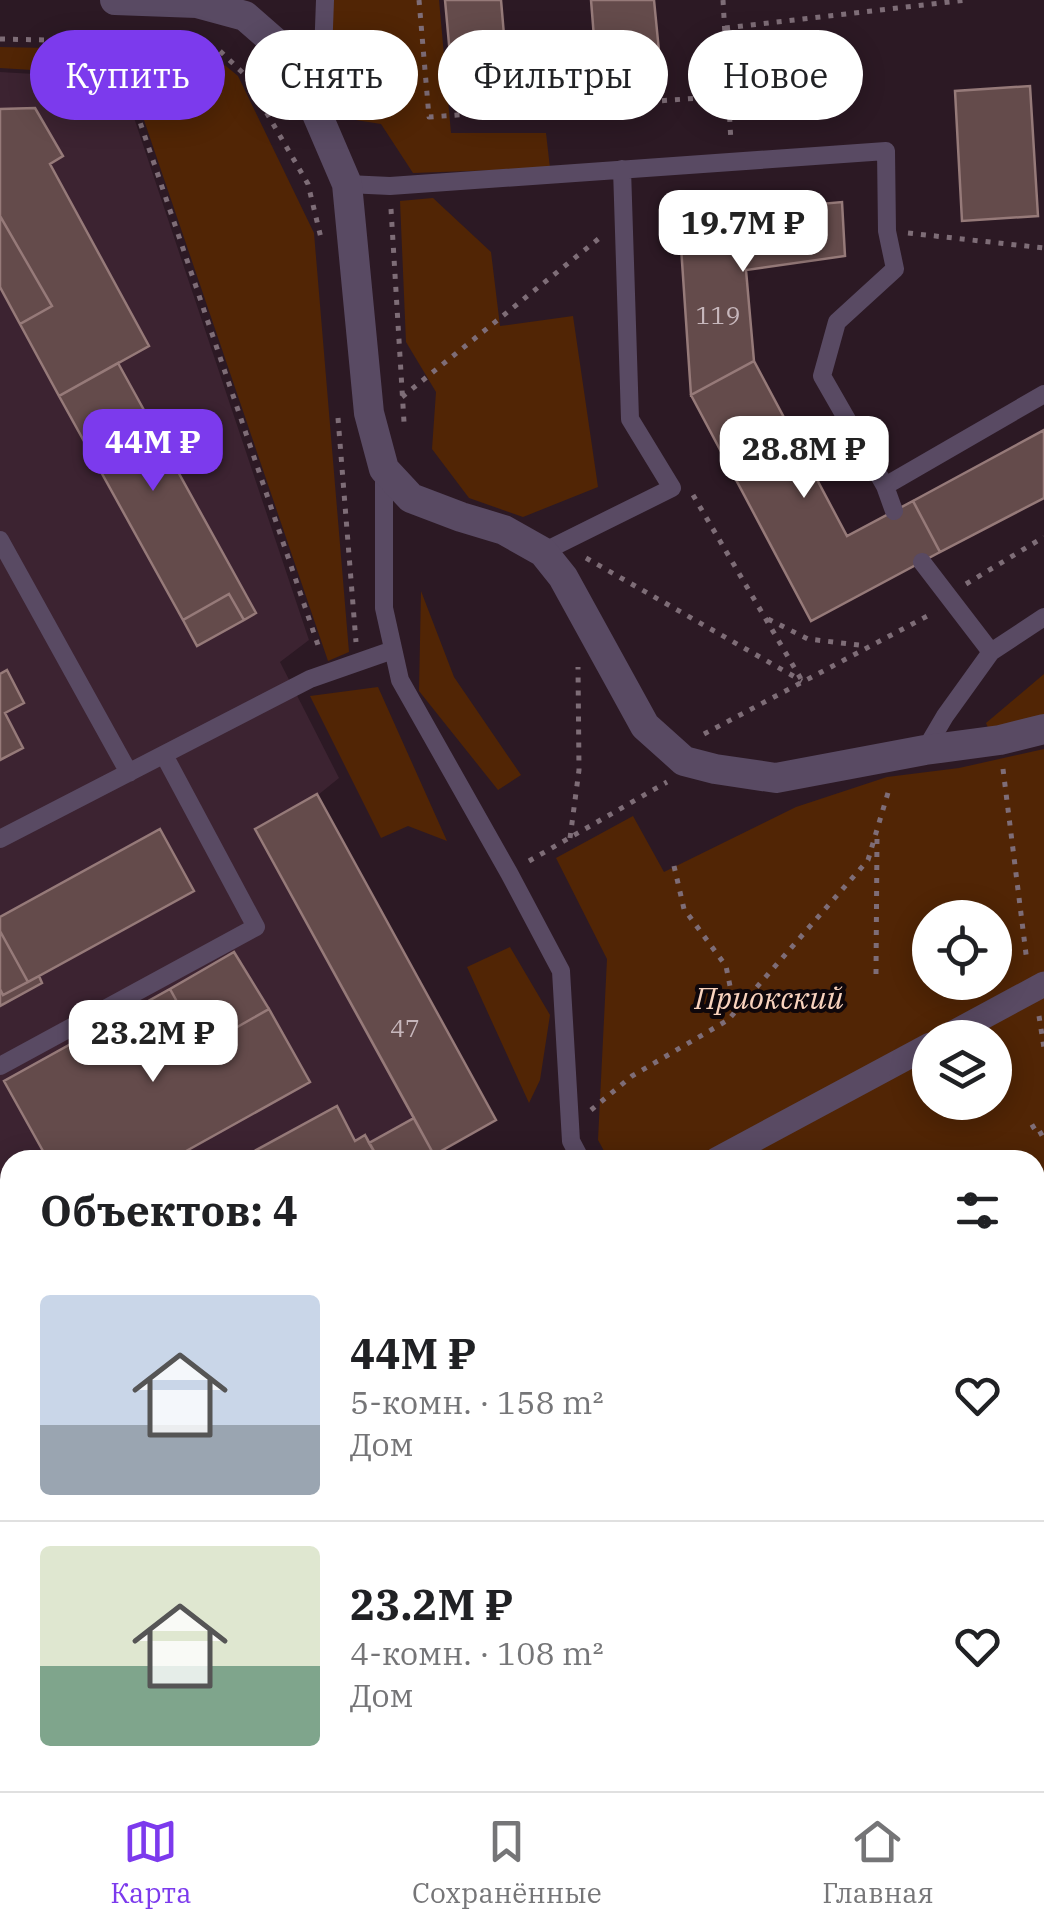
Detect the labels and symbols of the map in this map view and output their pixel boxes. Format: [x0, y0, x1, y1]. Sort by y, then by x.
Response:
pin: 19.7M ₽ [651, 190, 835, 275]
house number: 119 [695, 298, 741, 331]
pin: 44M ₽ [83, 409, 223, 494]
pin: 28.8M ₽ [712, 416, 896, 501]
park label: Приокский [693, 978, 844, 1017]
pin: 23.2M ₽ [61, 1000, 245, 1085]
house number: 47 [390, 1011, 420, 1044]

